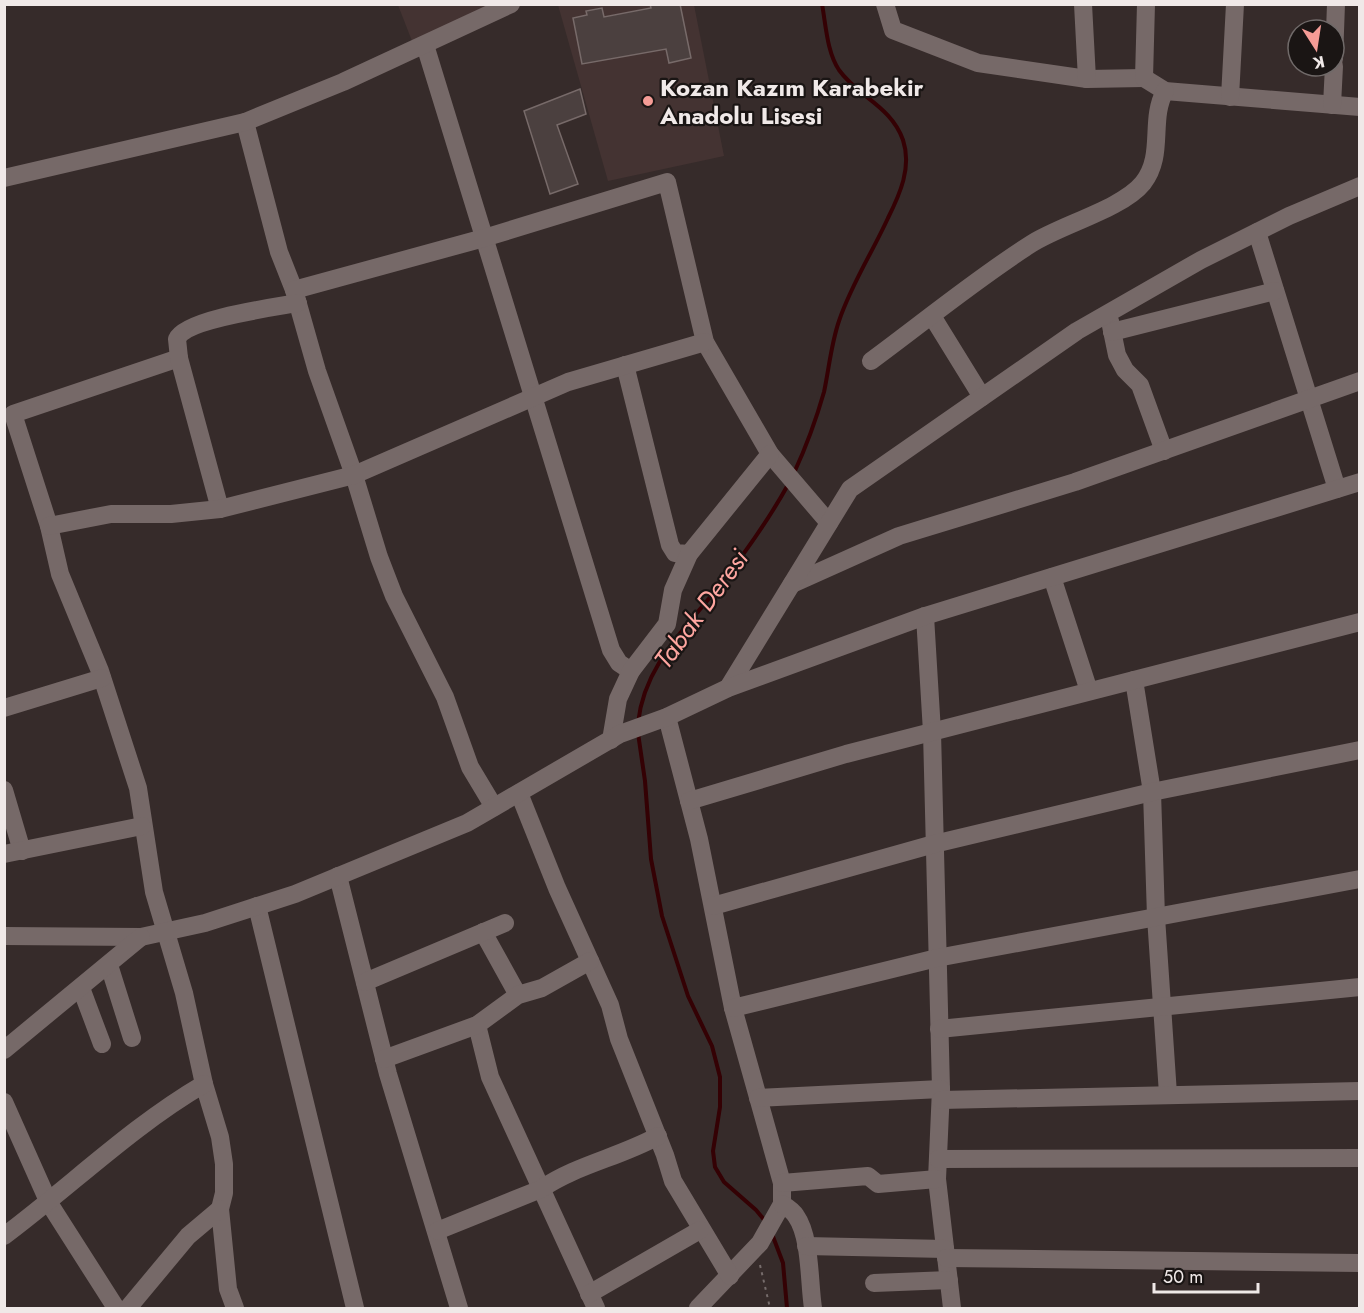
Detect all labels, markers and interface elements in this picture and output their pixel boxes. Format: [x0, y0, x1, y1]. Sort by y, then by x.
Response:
north arrow [1286, 18, 1346, 78]
text: K [1310, 50, 1327, 75]
place label: Kozan Kazım Karabekir Anadolu Lisesi [659, 70, 924, 133]
marker: Kozan Kazım Karabekir Anadolu Lisesi [641, 94, 655, 108]
water label: Tabak Deresi [645, 541, 758, 677]
scale bar [1154, 1256, 1258, 1294]
text: 50 m [1163, 1264, 1203, 1290]

